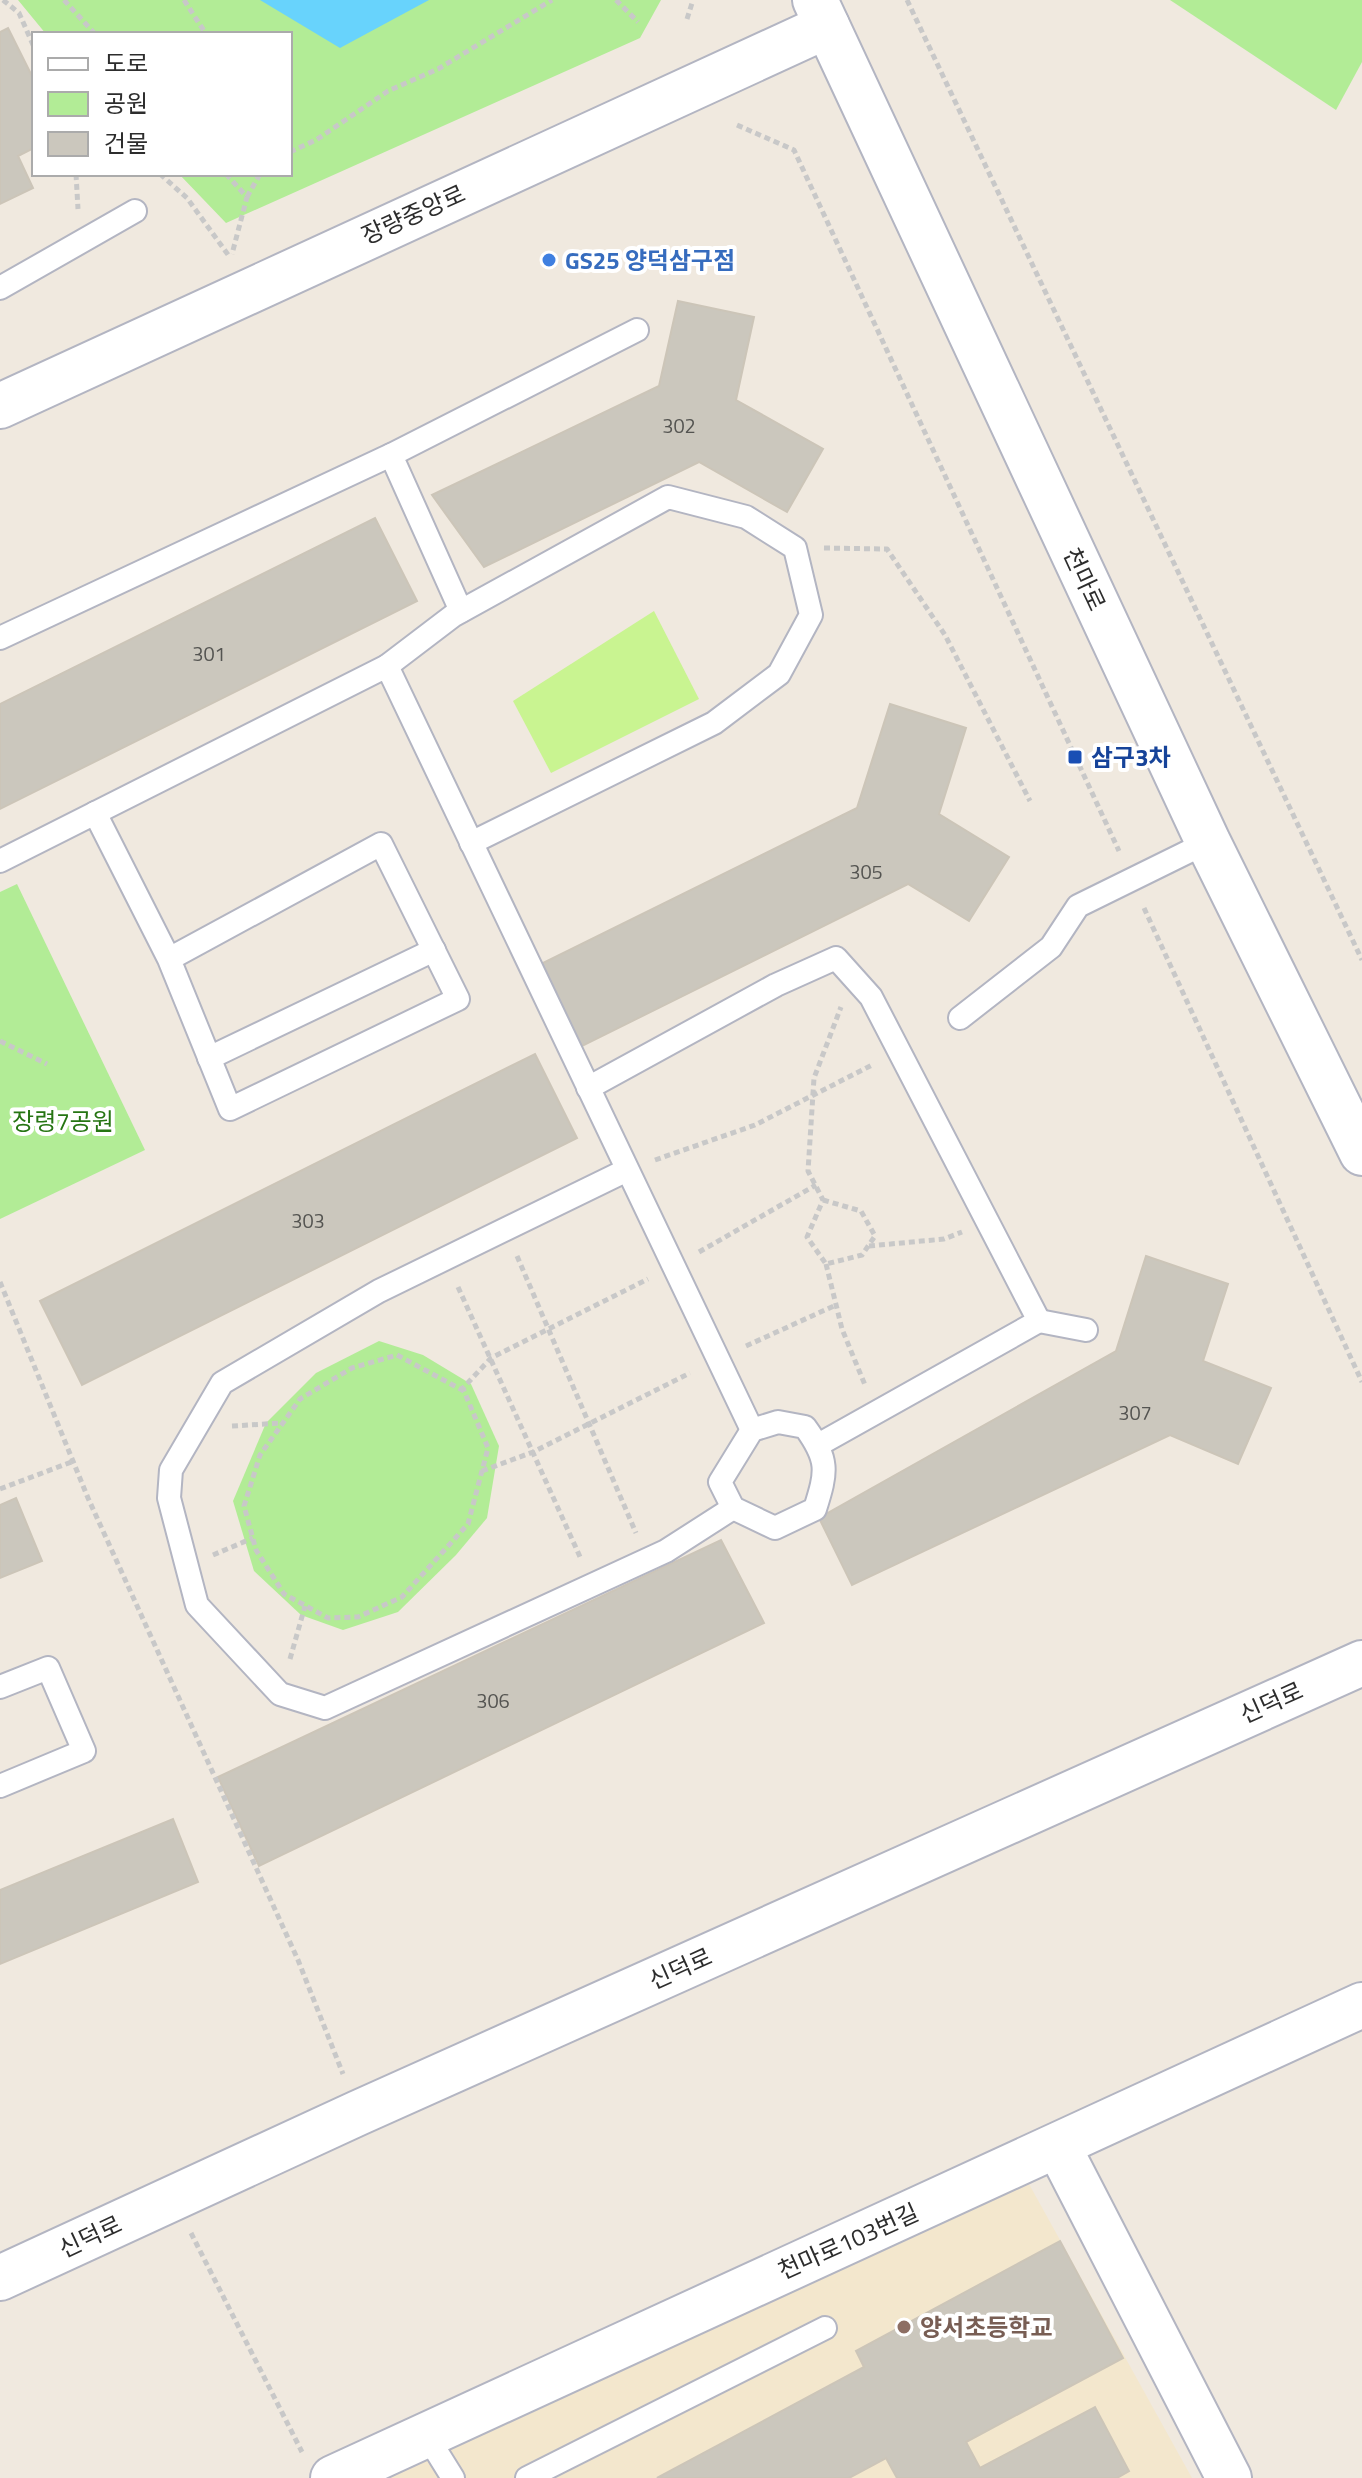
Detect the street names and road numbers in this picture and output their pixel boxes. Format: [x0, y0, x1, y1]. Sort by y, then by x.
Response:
street label: 장량중앙로 [355, 175, 471, 253]
street label: 천마로 [1055, 541, 1115, 617]
street label: 신덕로 [1233, 1672, 1309, 1732]
street label: 신덕로 [642, 1938, 718, 1998]
street label: 천마로103번길 [772, 2194, 924, 2288]
street label: 신덕로 [52, 2206, 128, 2266]

